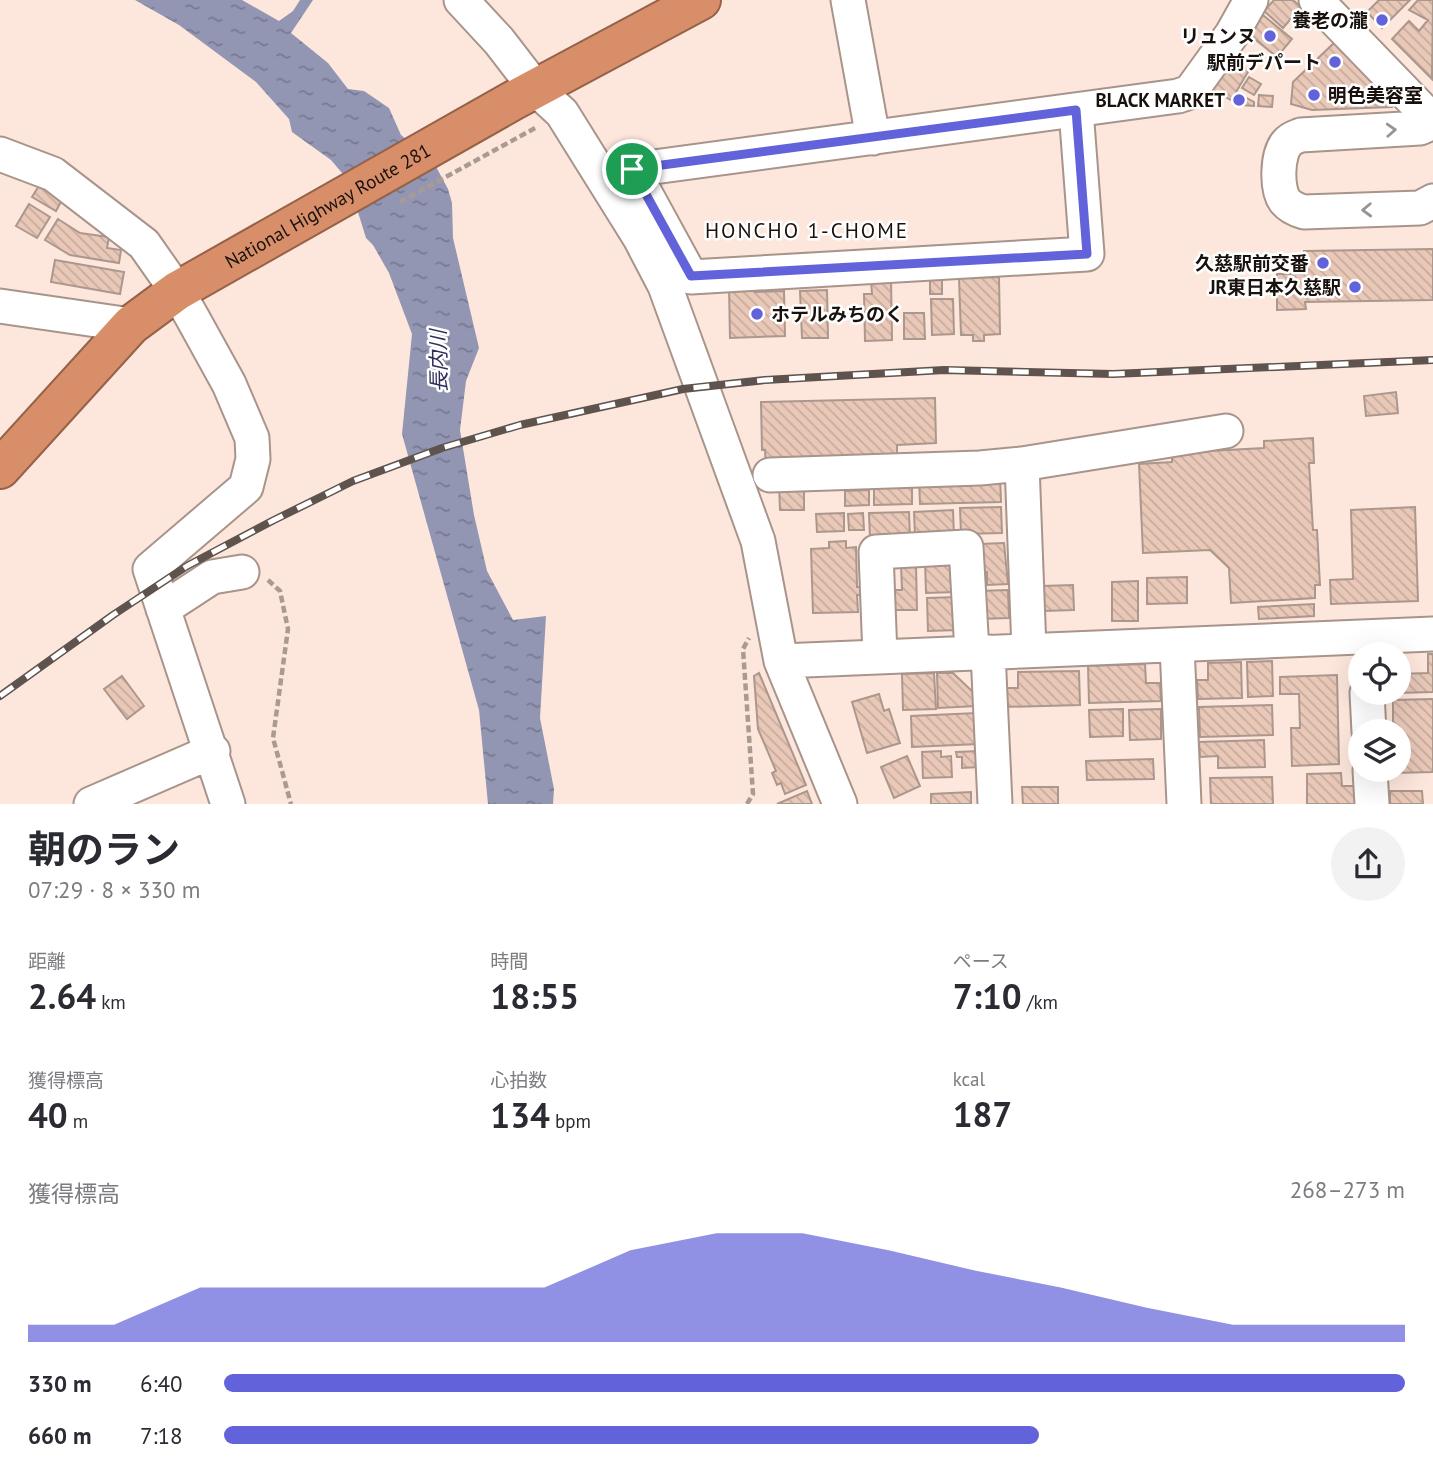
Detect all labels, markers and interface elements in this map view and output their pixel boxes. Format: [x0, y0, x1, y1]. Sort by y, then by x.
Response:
place label: 養老の瀧 [1292, 8, 1368, 32]
marker: 養老の瀧 [1374, 12, 1390, 28]
place label: リュンヌ [1180, 24, 1256, 48]
marker: リュンヌ [1262, 28, 1278, 44]
place label: 駅前デパート [1207, 50, 1321, 74]
marker: 駅前デパート [1327, 54, 1343, 70]
place label: 明色美容室 [1328, 83, 1423, 107]
marker: 明色美容室 [1306, 87, 1322, 103]
place label: BLACK MARKET [1096, 88, 1225, 112]
marker: BLACK MARKET [1231, 92, 1247, 108]
one-way arrow [1385, 123, 1396, 138]
street label: National Highway Route 281 [221, 138, 435, 273]
pin [602, 139, 662, 199]
icon: arrive [613, 150, 651, 188]
one-way arrow [1361, 202, 1372, 217]
district label: HONCHO 1-CHOME [705, 217, 909, 244]
place label: 久慈駅前交番 [1195, 251, 1309, 275]
marker: 久慈駅前交番 [1315, 255, 1331, 271]
place label: JR東日本久慈駅 [1208, 275, 1341, 299]
marker: JR東日本久慈駅 [1347, 279, 1363, 295]
place label: ホテルみちのく [771, 302, 904, 326]
marker: ホテルみちのく [749, 306, 765, 322]
water label: 長内川 [424, 327, 453, 393]
map controls [1348, 642, 1411, 782]
button: locate [1348, 642, 1411, 705]
button: layers [1348, 719, 1411, 782]
text: 朝のラン [28, 824, 180, 873]
button: share [1331, 827, 1405, 901]
text: 07:29 · 8 × 330 m [28, 875, 200, 904]
text: 距離 [28, 949, 66, 973]
text: 時間 [490, 949, 528, 973]
text: ペース [953, 949, 1009, 973]
text: 2.64 [28, 973, 96, 1019]
text: 18:55 [490, 973, 579, 1019]
text: 7:10 [953, 973, 1022, 1019]
text: km [96, 990, 126, 1014]
text: /km [1022, 990, 1058, 1014]
text: kcal [953, 1067, 985, 1091]
text: 獲得標高 [28, 1068, 104, 1092]
text: 心拍数 [490, 1068, 547, 1092]
text: 187 [953, 1091, 1012, 1137]
text: 40 [28, 1092, 68, 1138]
text: 134 [490, 1092, 550, 1138]
text: m [68, 1109, 88, 1133]
text: bpm [550, 1109, 591, 1133]
text: 268–273 m [1290, 1175, 1405, 1204]
text: 獲得標高 [28, 1179, 120, 1208]
text: 330 m [28, 1369, 91, 1398]
text: 6:40 [140, 1369, 183, 1398]
text: 660 m [28, 1421, 91, 1450]
text: 7:18 [140, 1421, 183, 1450]

